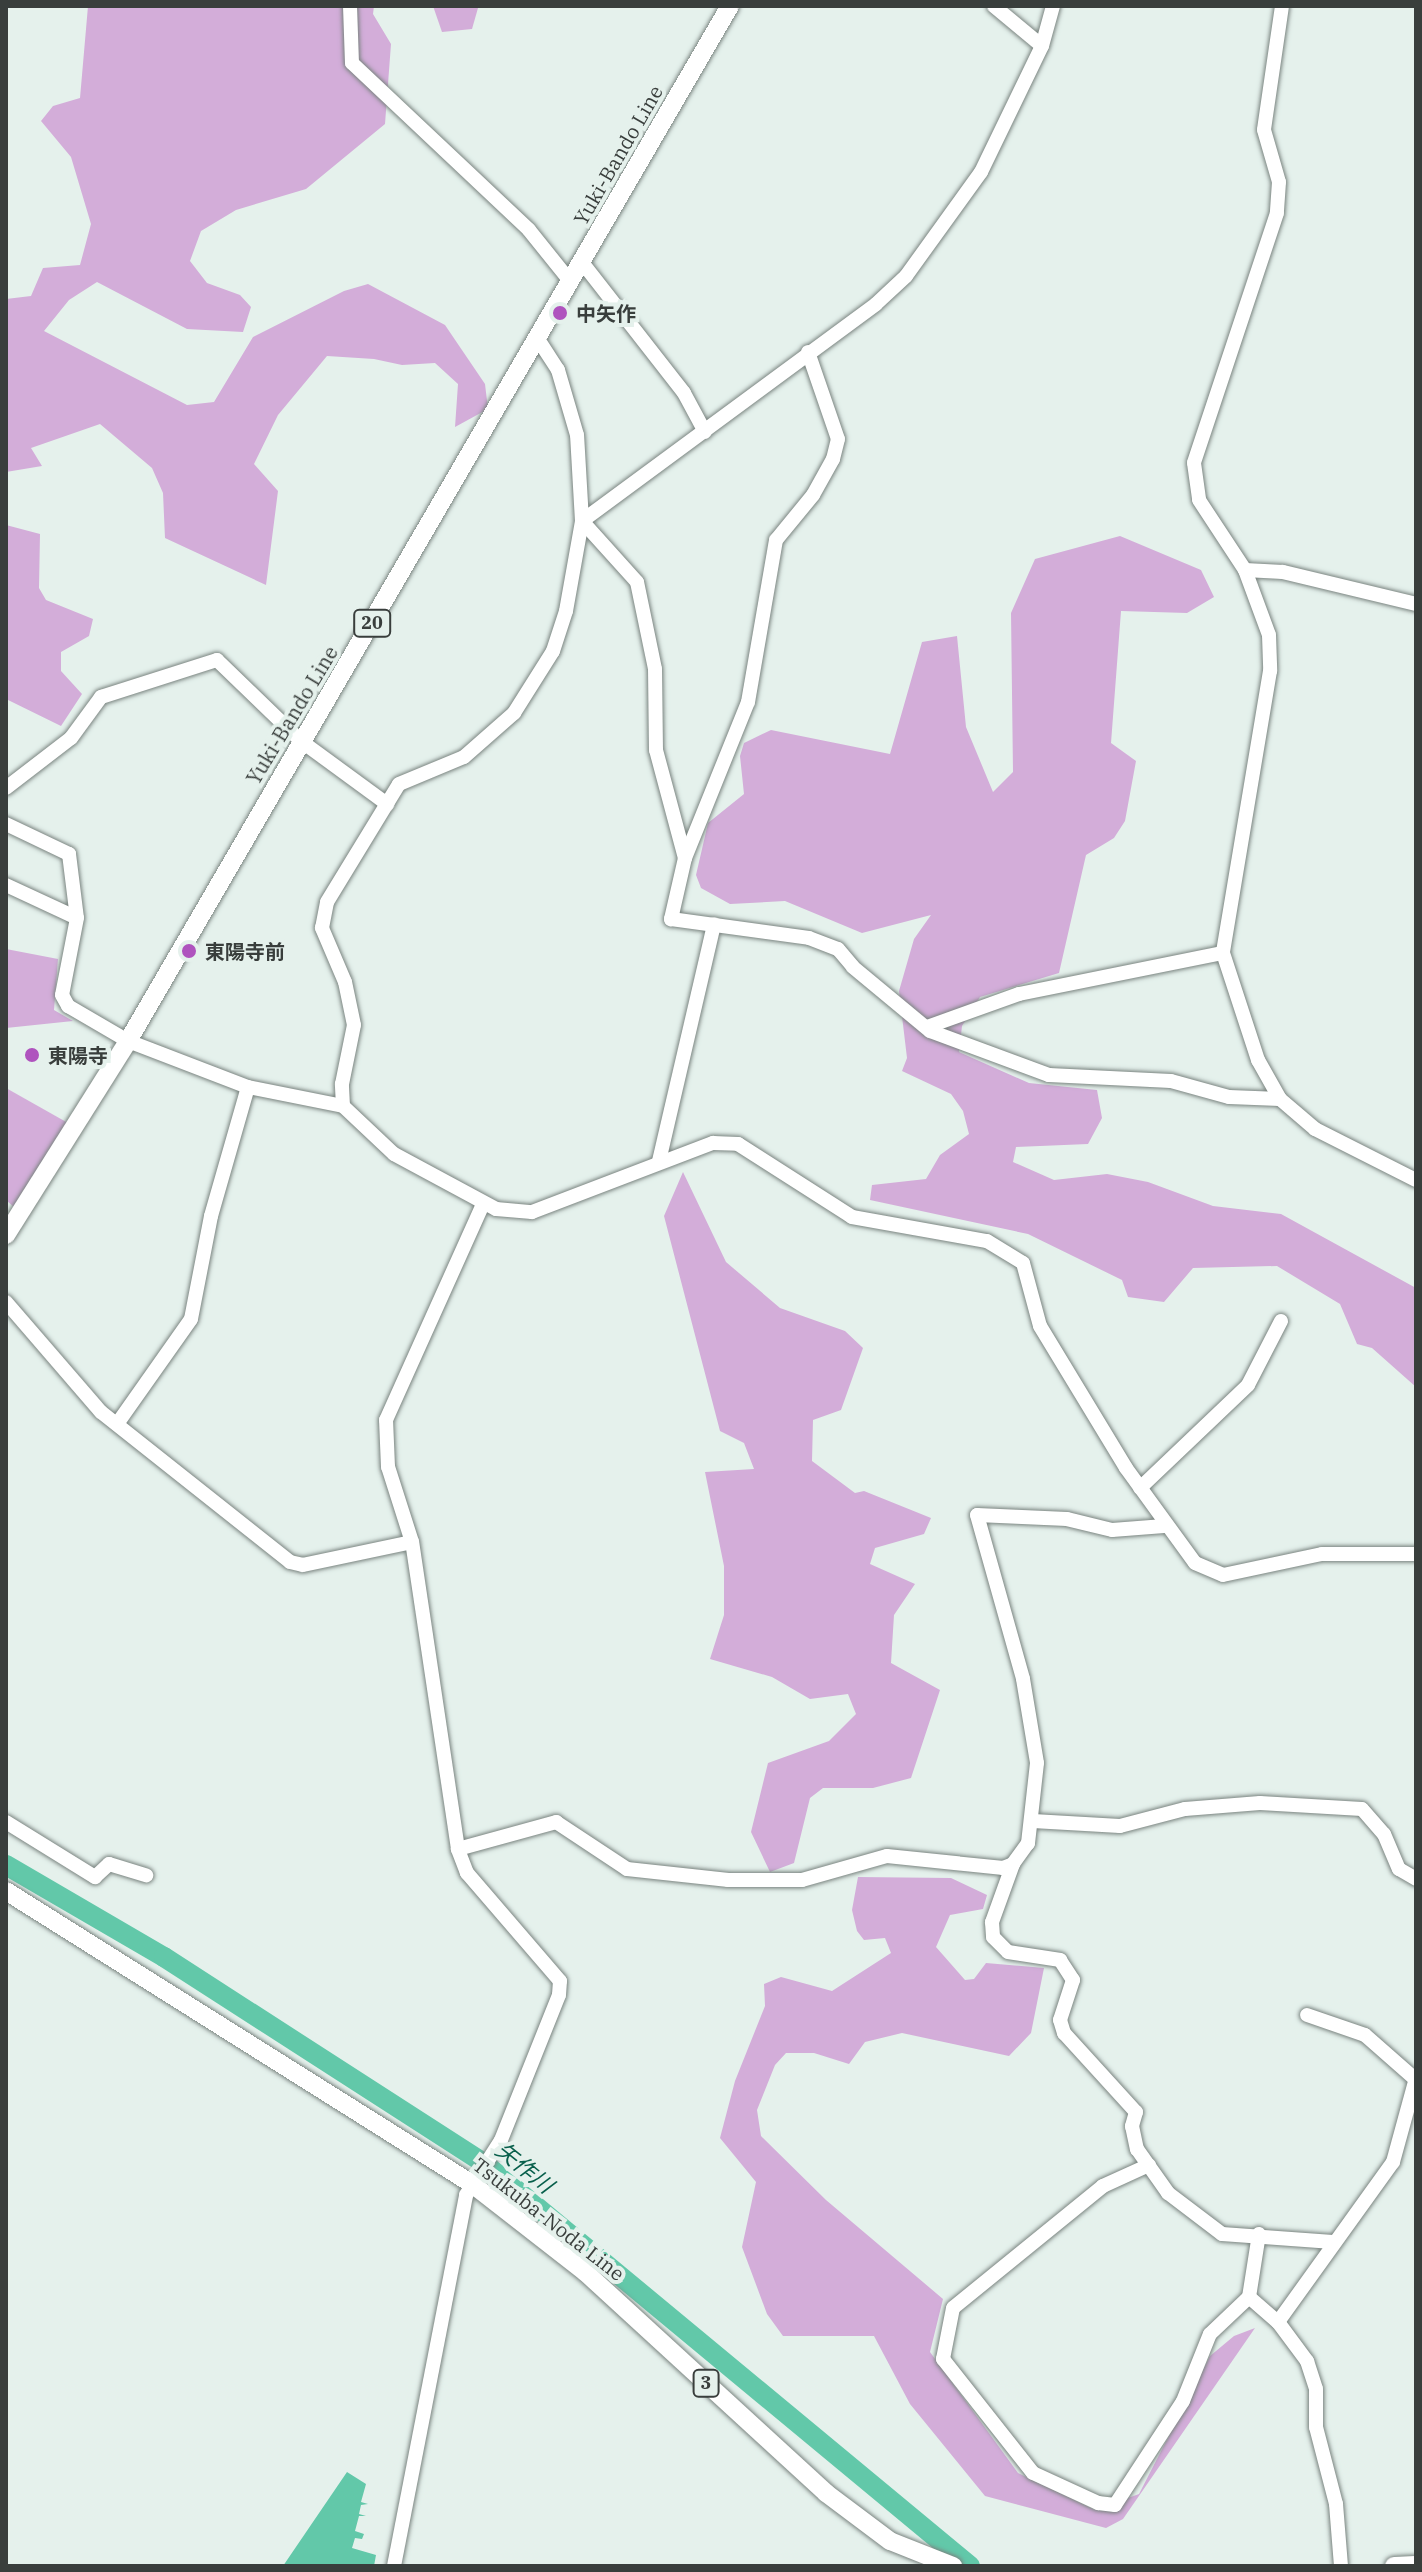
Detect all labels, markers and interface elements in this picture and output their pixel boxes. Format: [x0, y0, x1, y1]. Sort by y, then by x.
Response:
street label: Yuki-Bando Line [568, 81, 668, 229]
place label: 中矢作 [576, 301, 636, 325]
marker: 中矢作 [551, 304, 569, 322]
road number: 20 [352, 609, 392, 637]
street label: Yuki-Bando Line [241, 642, 343, 788]
place label: 東陽寺前 [205, 939, 285, 963]
marker: 東陽寺前 [180, 942, 198, 960]
place label: 東陽寺 [48, 1043, 108, 1067]
marker: 東陽寺 [23, 1046, 41, 1064]
water label: 矢作川 [491, 2136, 559, 2198]
street label: Tsukuba-Noda Line [468, 2152, 630, 2286]
road number: 3 [692, 2369, 720, 2397]

